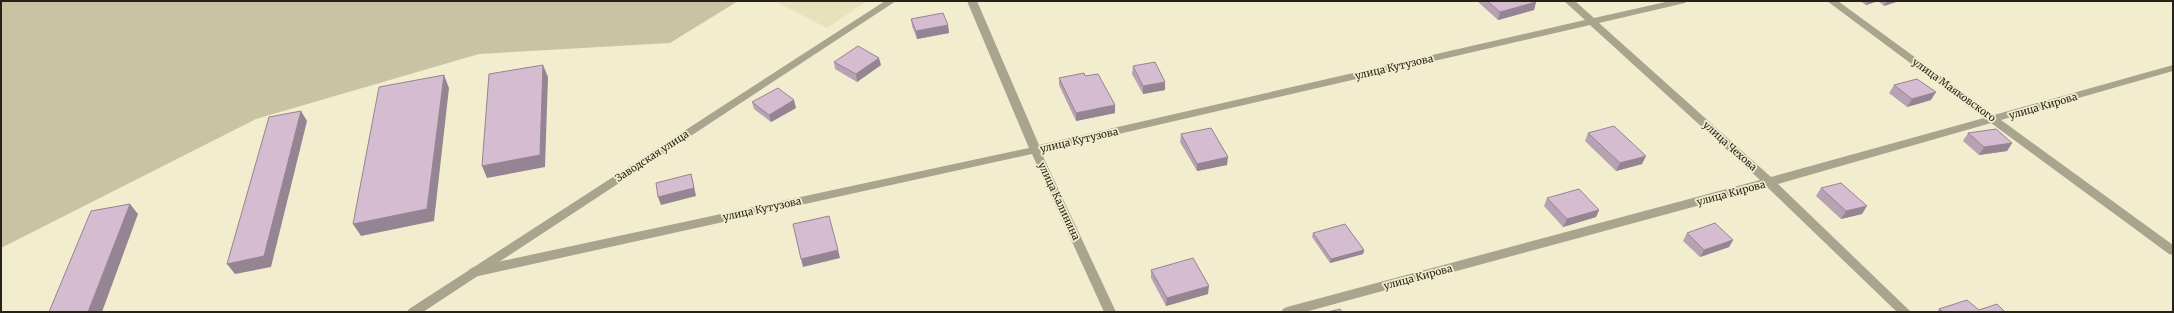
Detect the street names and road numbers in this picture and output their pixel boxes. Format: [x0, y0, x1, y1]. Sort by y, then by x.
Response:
street label: улица Кутузова [1354, 52, 1435, 82]
street label: улица Маяковского [1910, 55, 1998, 125]
street label: улица Кирова [2007, 90, 2079, 122]
street label: улица Чехова [1700, 118, 1760, 174]
street label: улица Кутузова [1039, 125, 1120, 155]
street label: Заводская улица [613, 127, 692, 185]
street label: улица Калинина [1035, 160, 1083, 243]
street label: улица Кирова [1695, 177, 1767, 208]
street label: улица Кутузова [722, 194, 803, 224]
street label: улица Кирова [1382, 261, 1454, 292]

